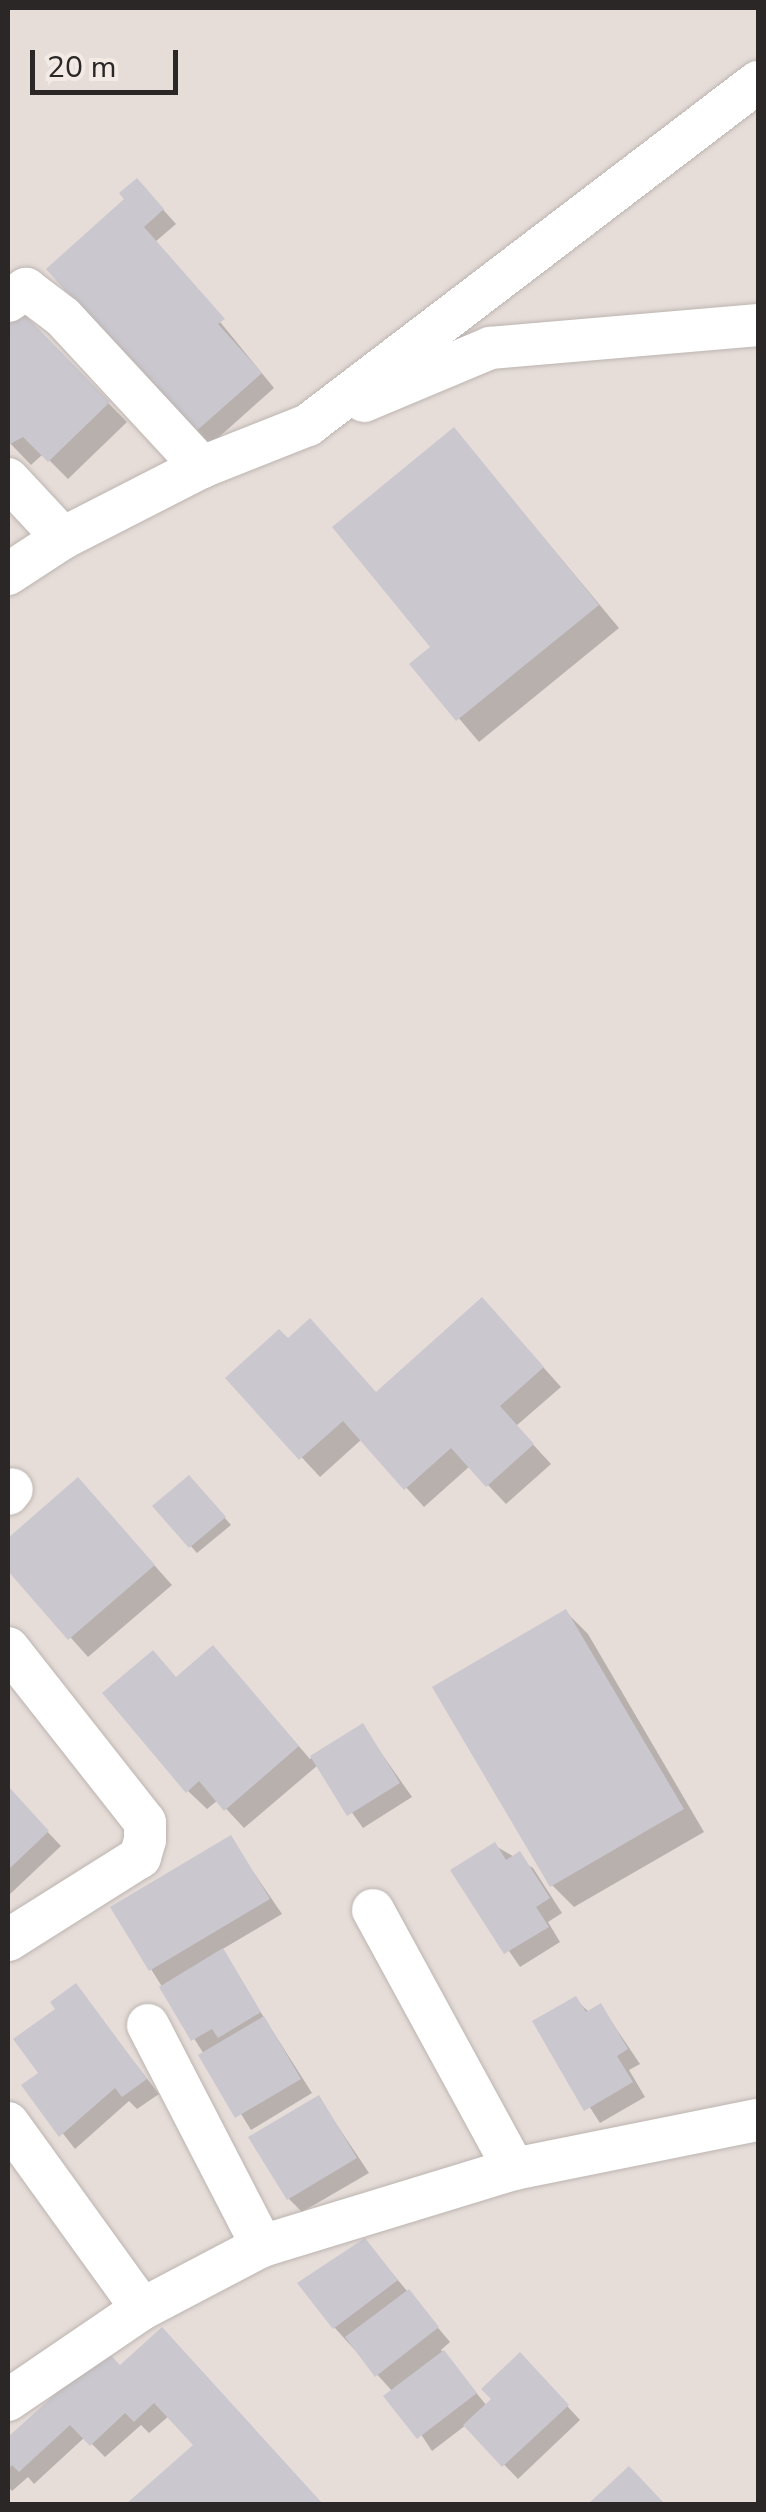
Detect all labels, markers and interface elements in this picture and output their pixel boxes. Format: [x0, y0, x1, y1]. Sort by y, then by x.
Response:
scale bar [35, 30, 182, 92]
text: 20 m [47, 47, 116, 88]

